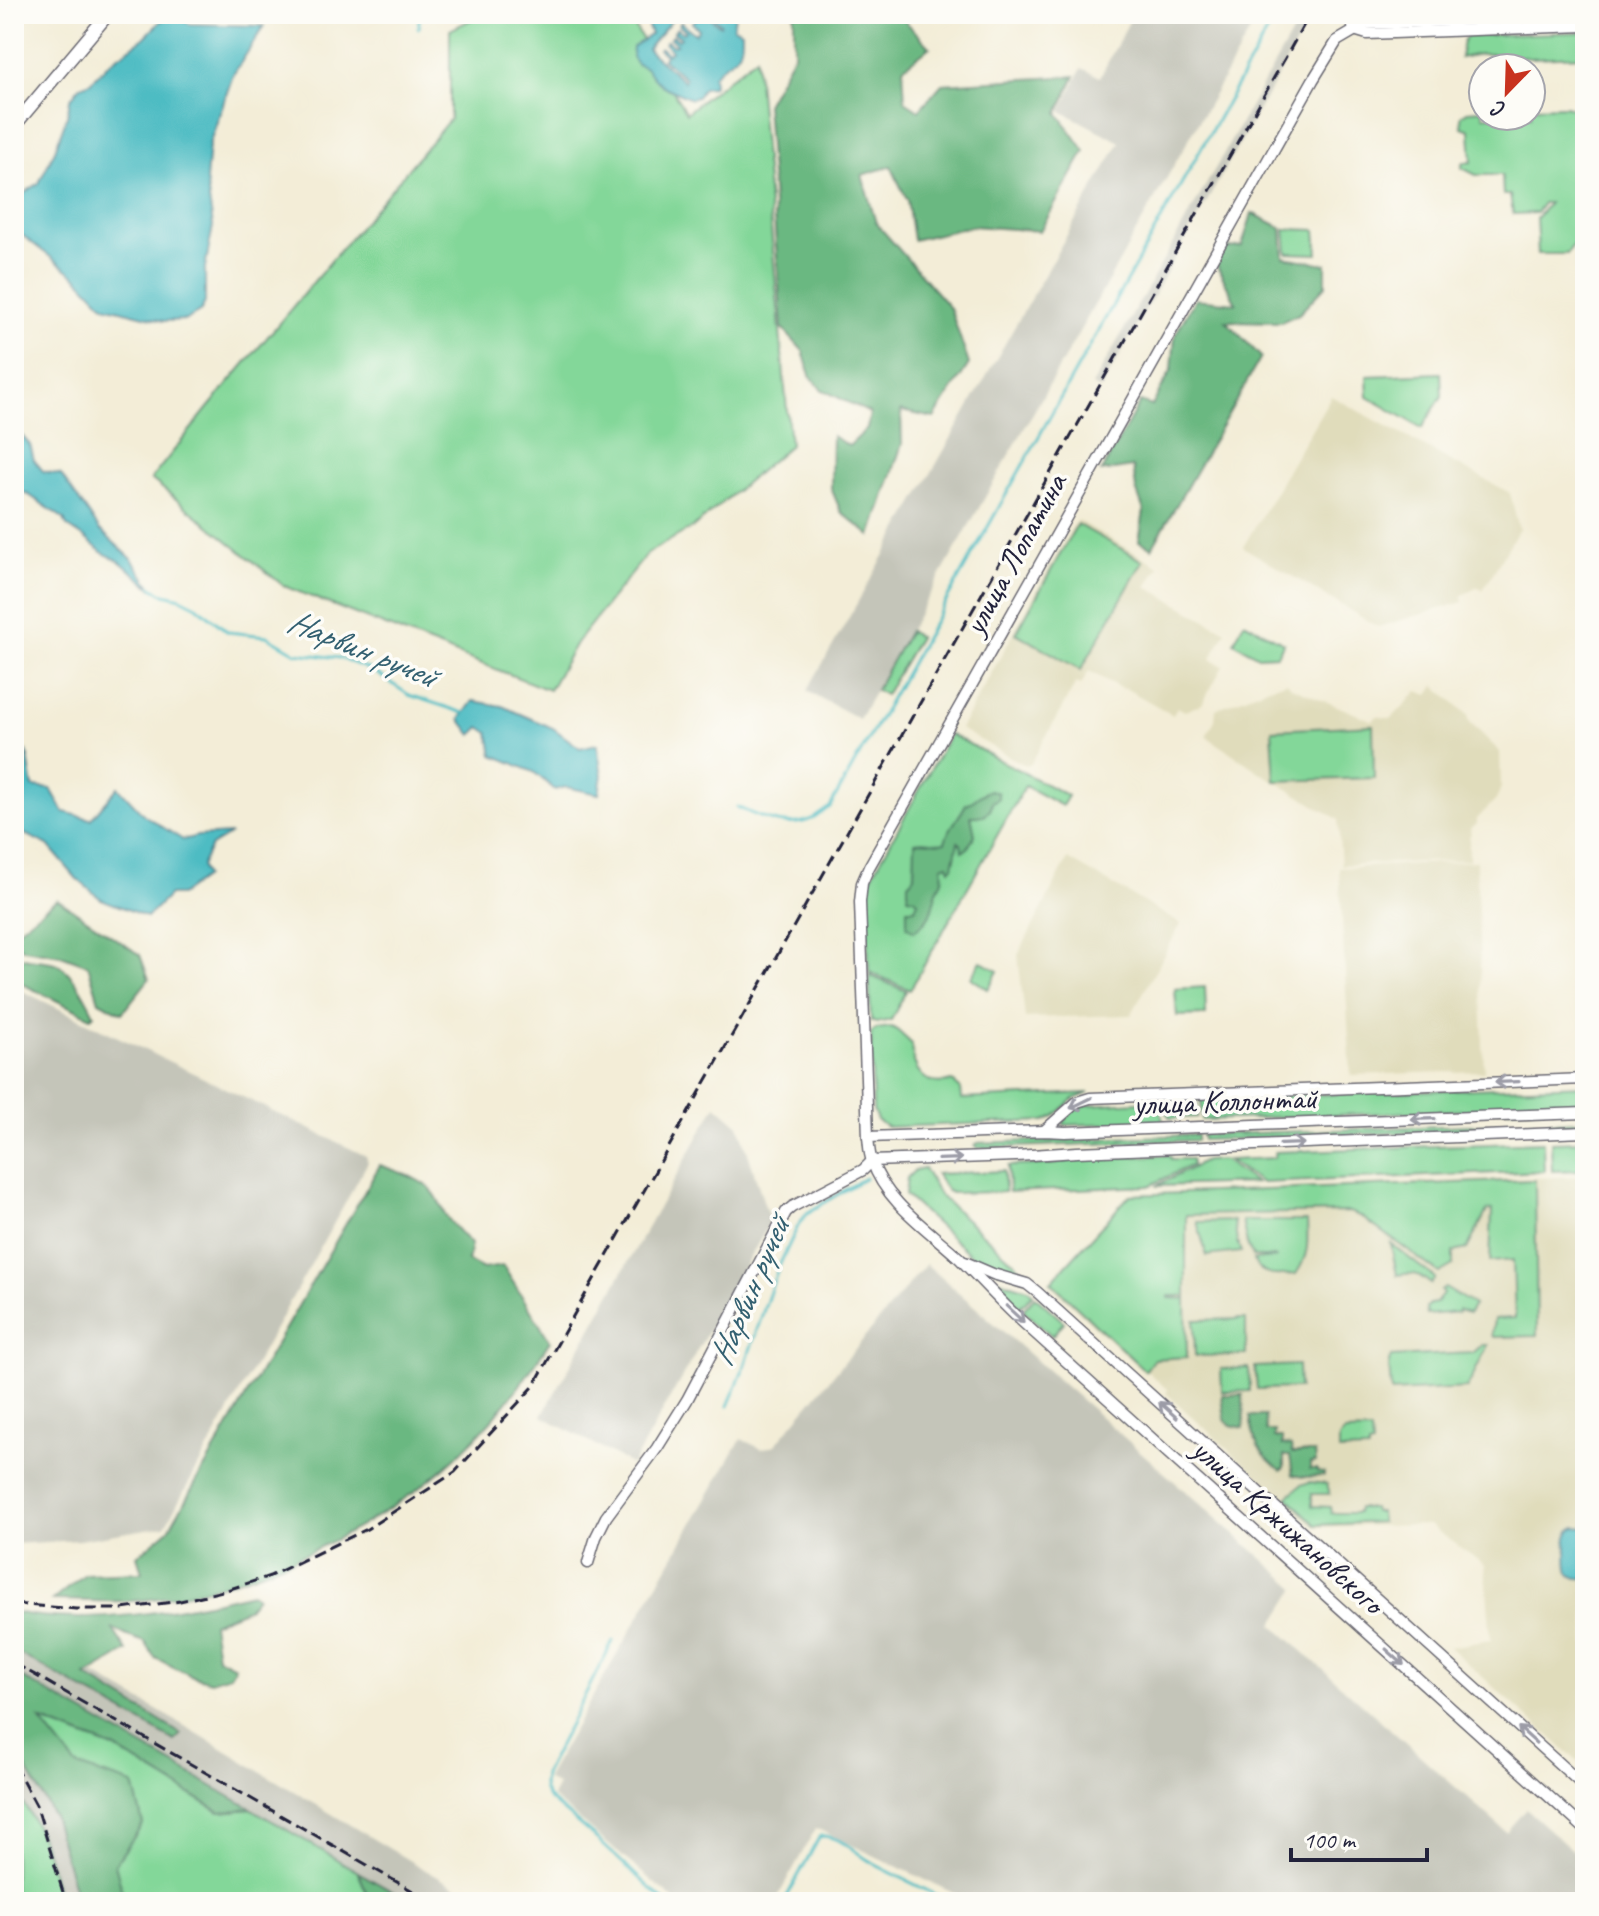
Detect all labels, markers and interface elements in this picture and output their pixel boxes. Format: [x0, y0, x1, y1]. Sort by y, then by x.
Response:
north arrow [1467, 52, 1547, 132]
text: С [1486, 93, 1510, 124]
street label: улица Лопатина [953, 464, 1077, 644]
water label: Нарвин ручей [282, 599, 449, 700]
one-way arrow [1494, 1074, 1521, 1090]
street label: улица Коллонтай [1130, 1077, 1319, 1125]
one-way arrow [1070, 1096, 1093, 1111]
one-way arrow [1410, 1112, 1437, 1127]
one-way arrow [1278, 1136, 1305, 1151]
one-way arrow [936, 1151, 963, 1166]
water label: Нарвин ручей [699, 1204, 802, 1371]
one-way arrow [1004, 1305, 1024, 1323]
one-way arrow [1159, 1402, 1179, 1420]
street label: улица Кржижановского [1182, 1428, 1395, 1625]
one-way arrow [1384, 1648, 1404, 1666]
one-way arrow [1518, 1726, 1538, 1744]
scale bar [1291, 1812, 1427, 1862]
text: 100 m [1303, 1825, 1357, 1855]

